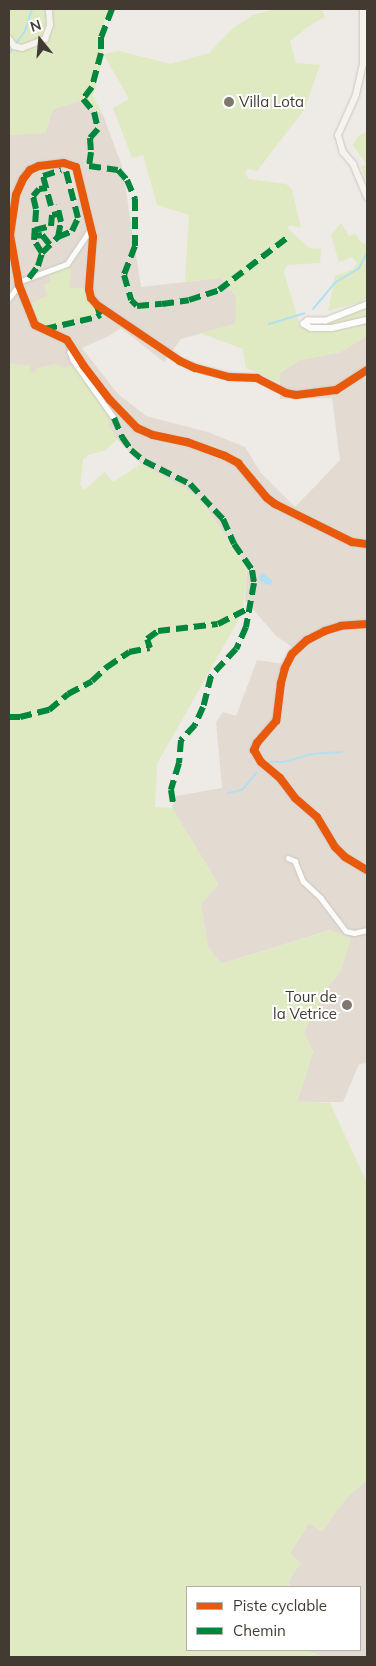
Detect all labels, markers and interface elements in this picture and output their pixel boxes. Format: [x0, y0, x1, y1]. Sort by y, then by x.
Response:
north arrow [15, 15, 65, 65]
text: N [28, 16, 43, 36]
place label: Villa Lota [239, 93, 304, 111]
marker: Villa Lota [223, 96, 235, 108]
place label: Tour de la Vetrice [273, 987, 337, 1022]
marker: Tour de la Vetrice [341, 999, 353, 1011]
legend [186, 1586, 361, 1651]
text: Piste cyclable [233, 1596, 327, 1615]
text: Chemin [233, 1621, 286, 1640]

